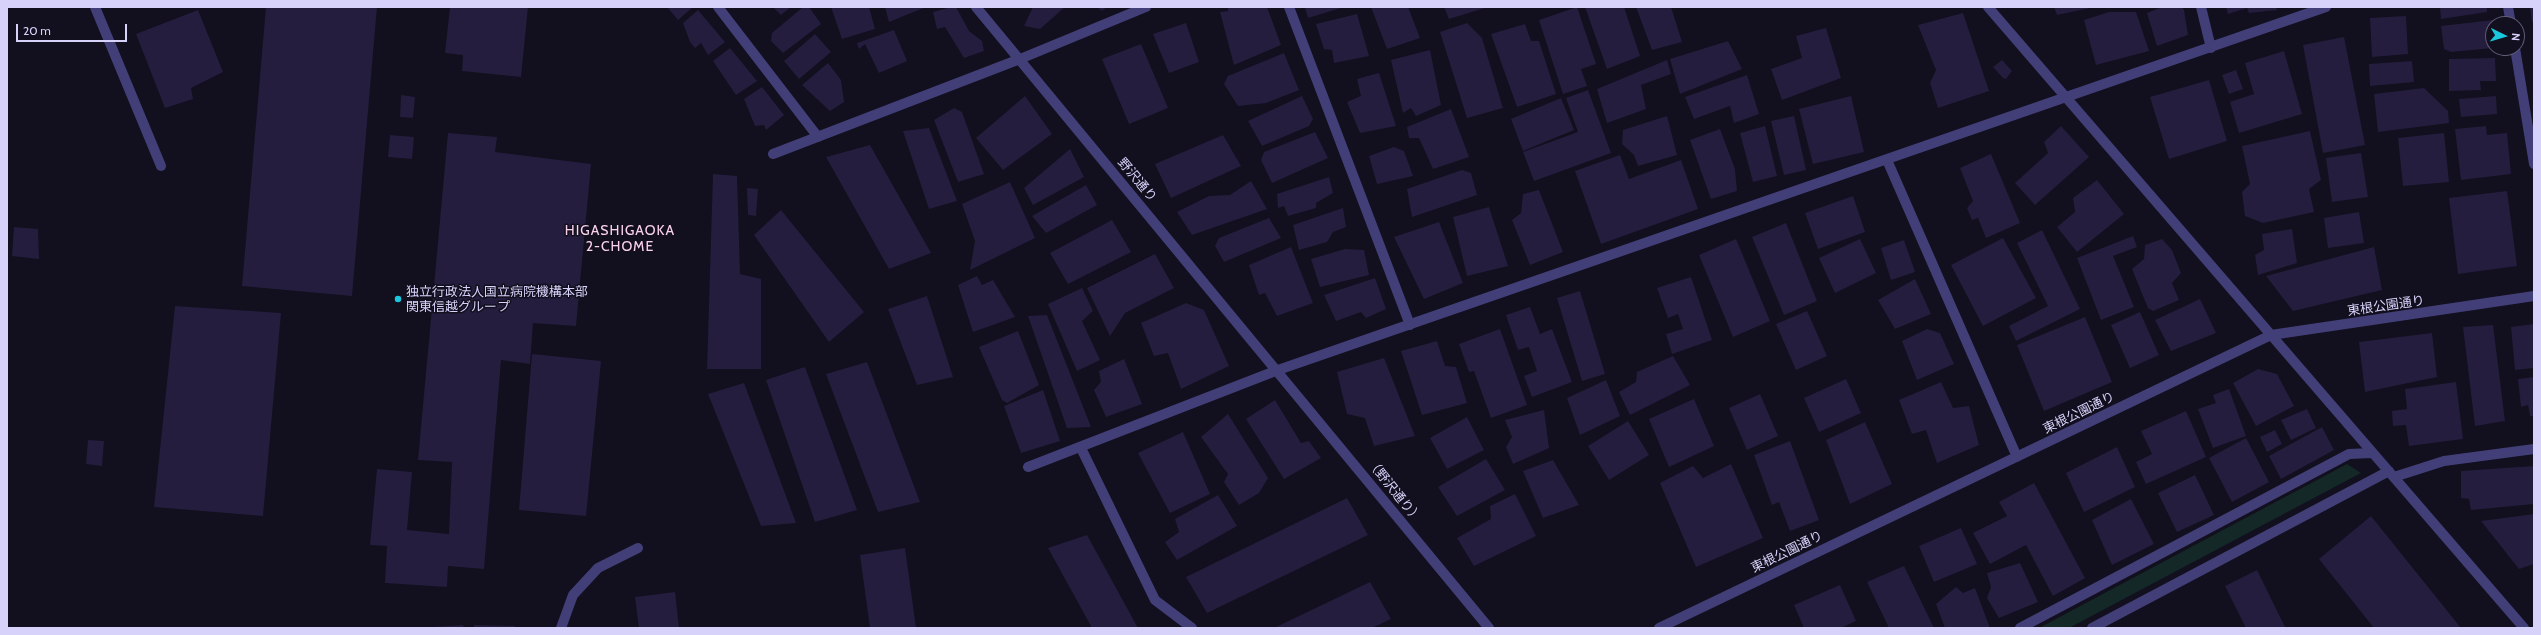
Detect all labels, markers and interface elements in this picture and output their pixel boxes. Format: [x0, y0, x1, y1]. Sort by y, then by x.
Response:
scale bar [18, 16, 129, 42]
north arrow [2485, 16, 2525, 56]
text: 20 m [23, 23, 51, 38]
text: N [2509, 32, 2523, 41]
street label: 野沢通り [1114, 155, 1160, 205]
district label: HIGASHIGAOKA 2-CHOME [565, 223, 675, 256]
place label: 独立行政法人国立病院機構本部 関東信越グループ [406, 284, 588, 315]
street label: 東根公園通り [2346, 293, 2426, 319]
marker: 独立行政法人国立病院機構本部 関東信越グループ [393, 294, 403, 304]
street label: 東根公園通り [2041, 389, 2117, 437]
street label: （野沢通り） [1363, 456, 1425, 526]
street label: 東根公園通り [1749, 528, 1825, 576]

